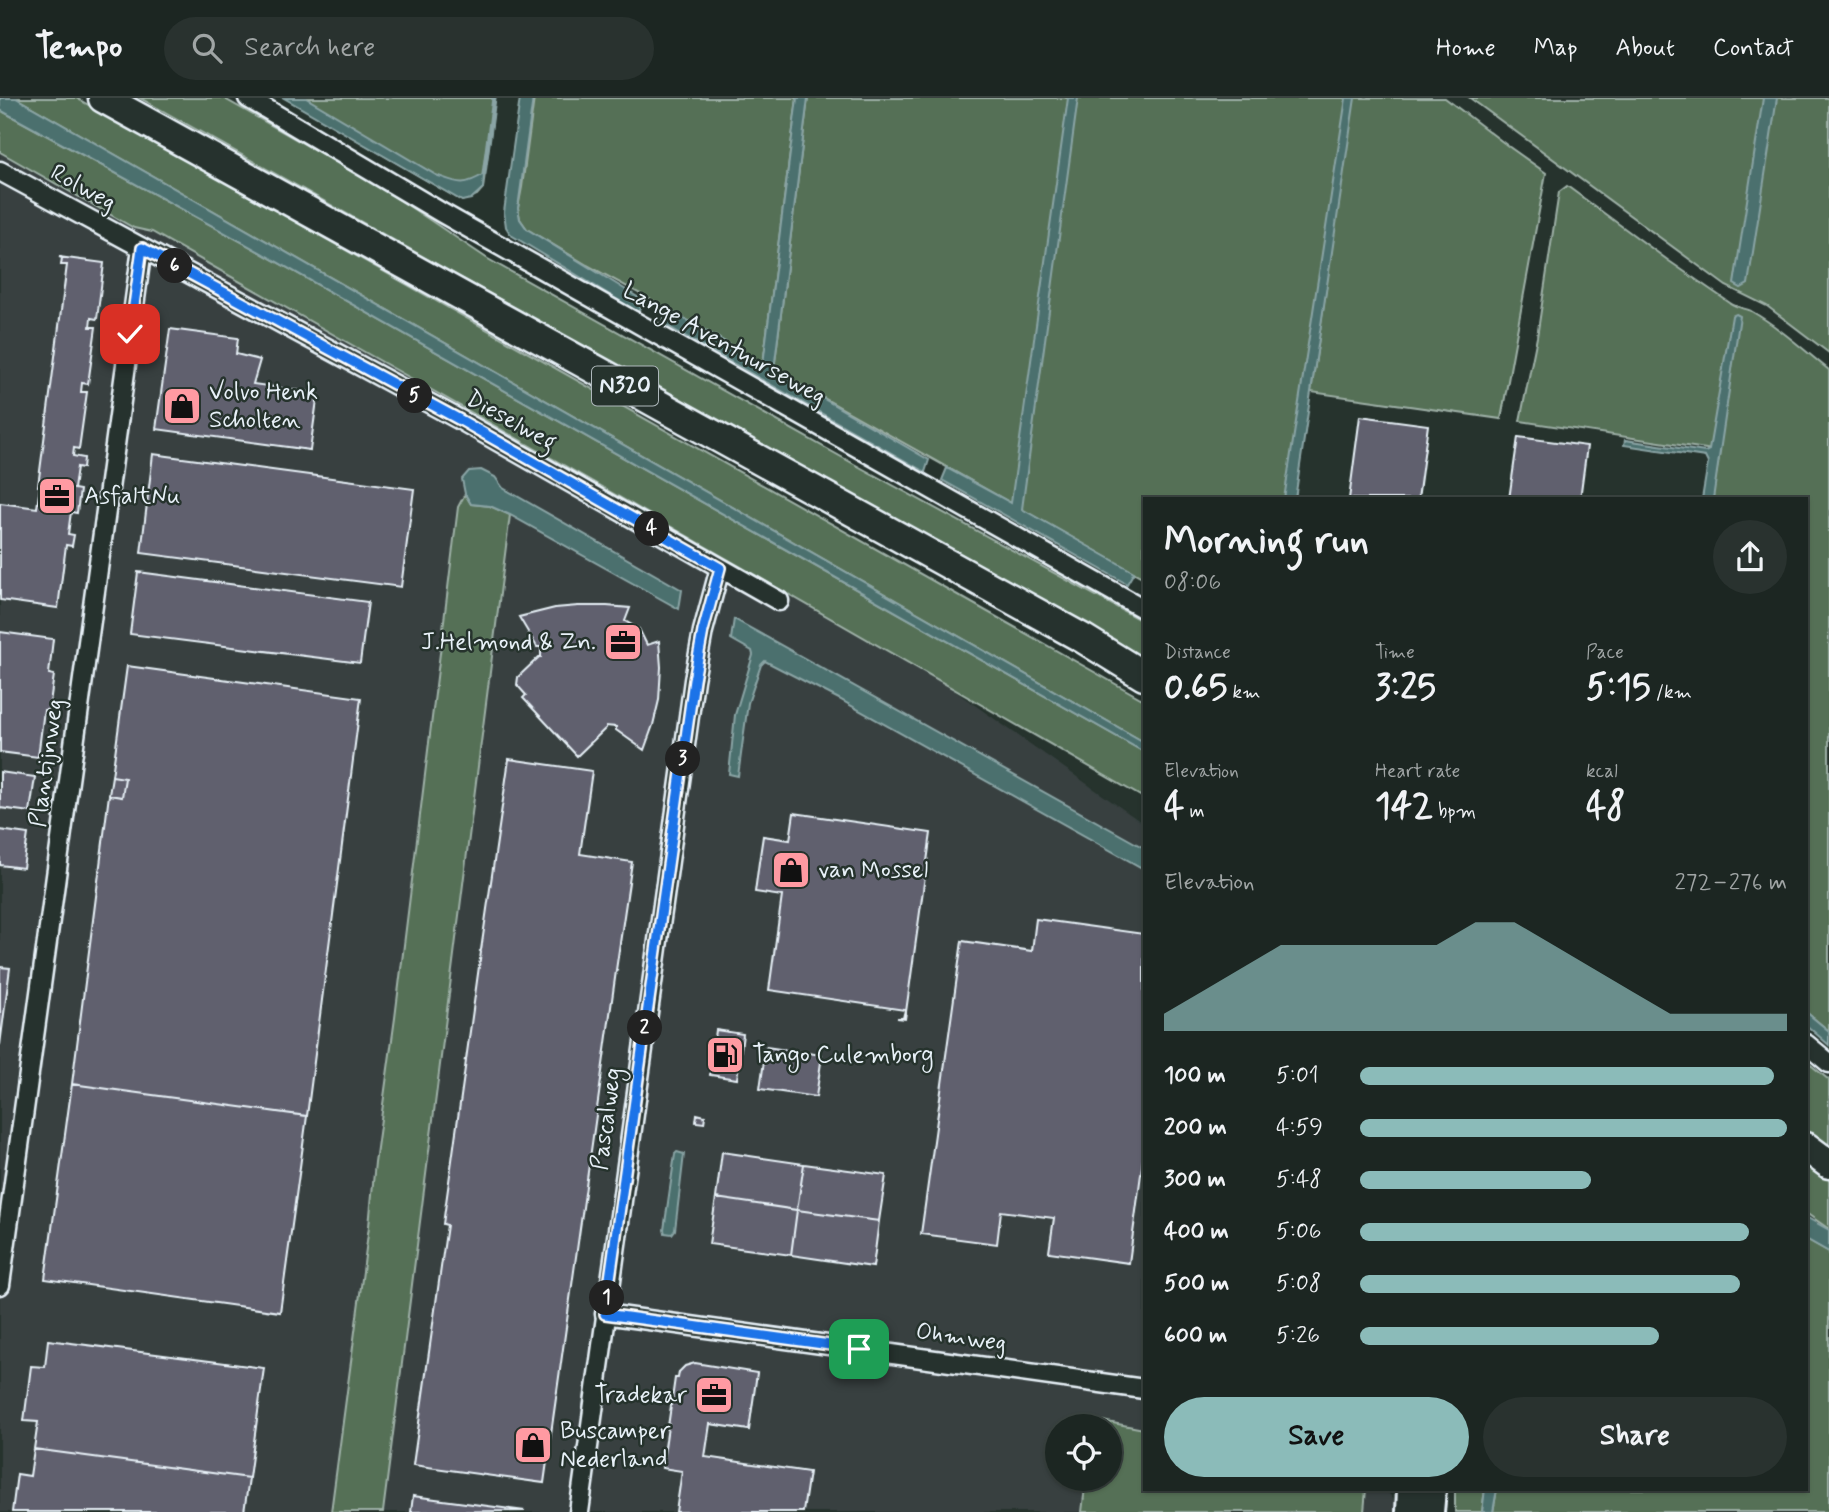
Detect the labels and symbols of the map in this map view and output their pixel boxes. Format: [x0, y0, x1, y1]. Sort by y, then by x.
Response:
street label: Rolweg [45, 157, 121, 219]
pin: 6 [158, 248, 192, 284]
street label: Lange Aventuurseweg [616, 275, 831, 415]
pin [100, 304, 160, 364]
road number: N320 [592, 366, 658, 406]
place label: Volvo Henk Scholten [209, 377, 318, 436]
pin: 5 [398, 378, 432, 414]
street label: Dieselweg [459, 383, 562, 461]
shop icon: Volvo Henk Scholten [161, 385, 203, 427]
office icon: AsfaltNu [36, 475, 78, 517]
place label: AsfaltNu [84, 481, 180, 512]
pin: 4 [634, 512, 670, 546]
office icon: J.Helmond & Zn. [602, 621, 644, 663]
place label: J.Helmond & Zn. [421, 627, 596, 658]
street label: Plantijnweg [23, 697, 71, 829]
pin: 3 [666, 742, 700, 776]
shop icon: van Mossel [770, 849, 812, 891]
place label: van Mossel [818, 855, 928, 886]
pin: 2 [628, 1010, 662, 1046]
fuel station icon: Tango Culemborg [704, 1034, 746, 1076]
place label: Tango Culemborg [752, 1040, 934, 1073]
street label: Pascalweg [584, 1066, 632, 1172]
pin: 1 [590, 1280, 624, 1316]
street label: Ohmweg [914, 1316, 1008, 1360]
pin [829, 1319, 889, 1379]
office icon: Tradekar [693, 1374, 735, 1416]
place label: Tradekar [594, 1380, 687, 1411]
place label: Buscamper Nederland [560, 1416, 671, 1475]
shop icon: Buscamper Nederland [512, 1424, 554, 1466]

